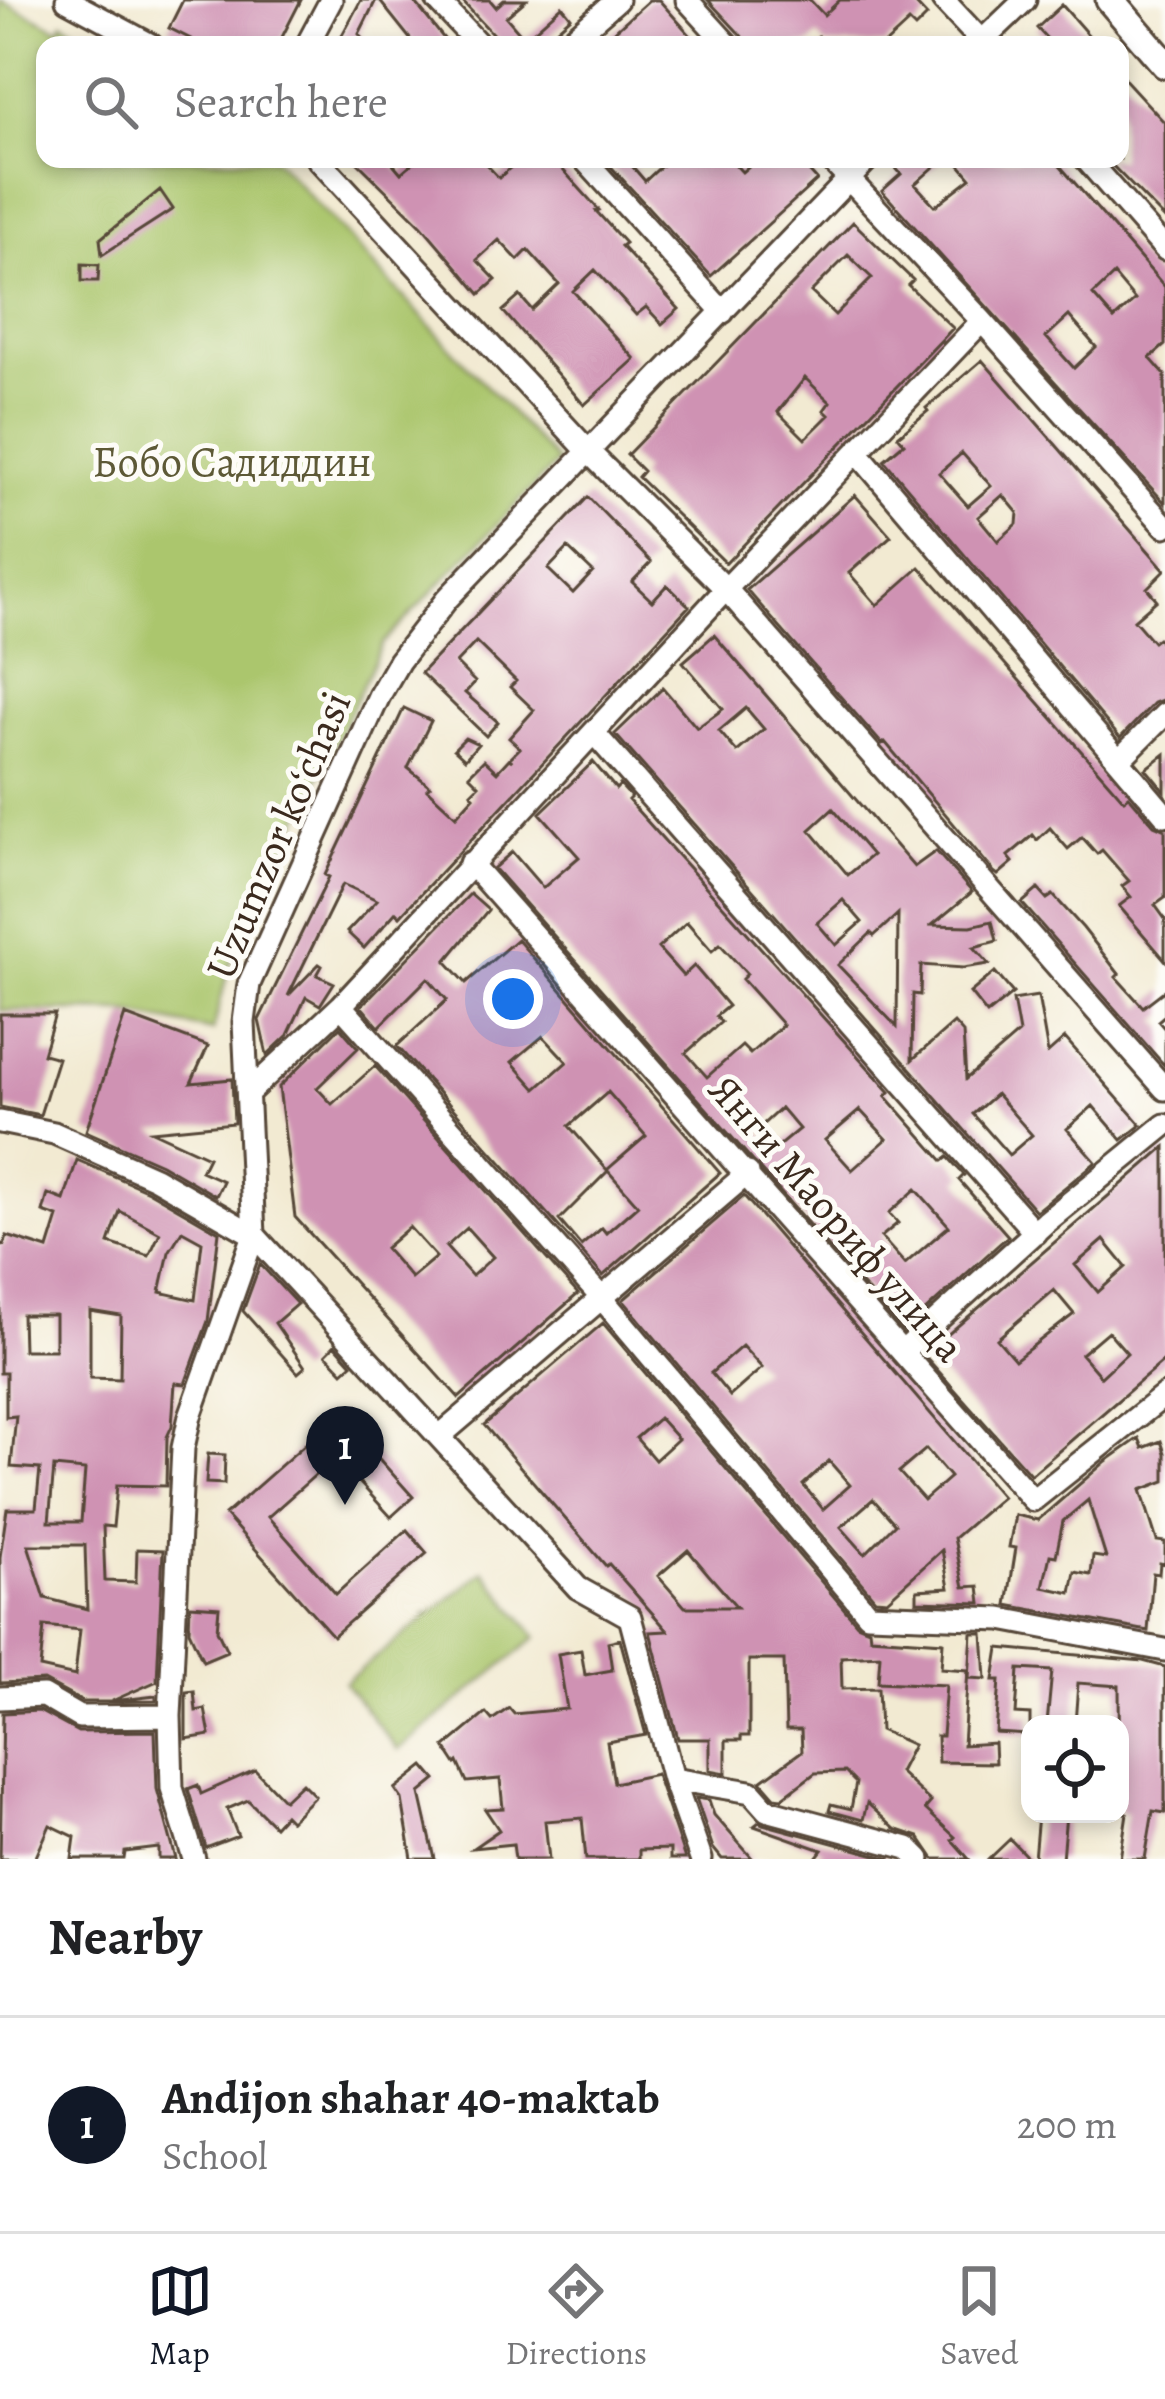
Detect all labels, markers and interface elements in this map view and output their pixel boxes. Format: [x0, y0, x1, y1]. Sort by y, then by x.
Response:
search box [36, 36, 1129, 168]
icon: search [78, 69, 144, 135]
text: Search here [174, 71, 388, 133]
park label: Бобо Садиддин [92, 433, 372, 490]
street label: Uzumzor koʻchasi [192, 683, 364, 987]
your location [483, 969, 543, 1029]
street label: Янги Маориф улица [696, 1062, 978, 1374]
pin: 1 [306, 1406, 384, 1505]
map controls [1021, 1715, 1129, 1823]
button: locate [1021, 1715, 1129, 1823]
text: Nearby [48, 1902, 202, 1972]
text: Andijon shahar 40-maktab [162, 2067, 660, 2129]
text: 1 [80, 2098, 94, 2151]
text: 200 m [1017, 2098, 1117, 2151]
text: School [162, 2129, 268, 2182]
tab: Map [147, 2258, 213, 2375]
tab: Directions [506, 2258, 647, 2375]
tab: Saved [940, 2258, 1018, 2375]

